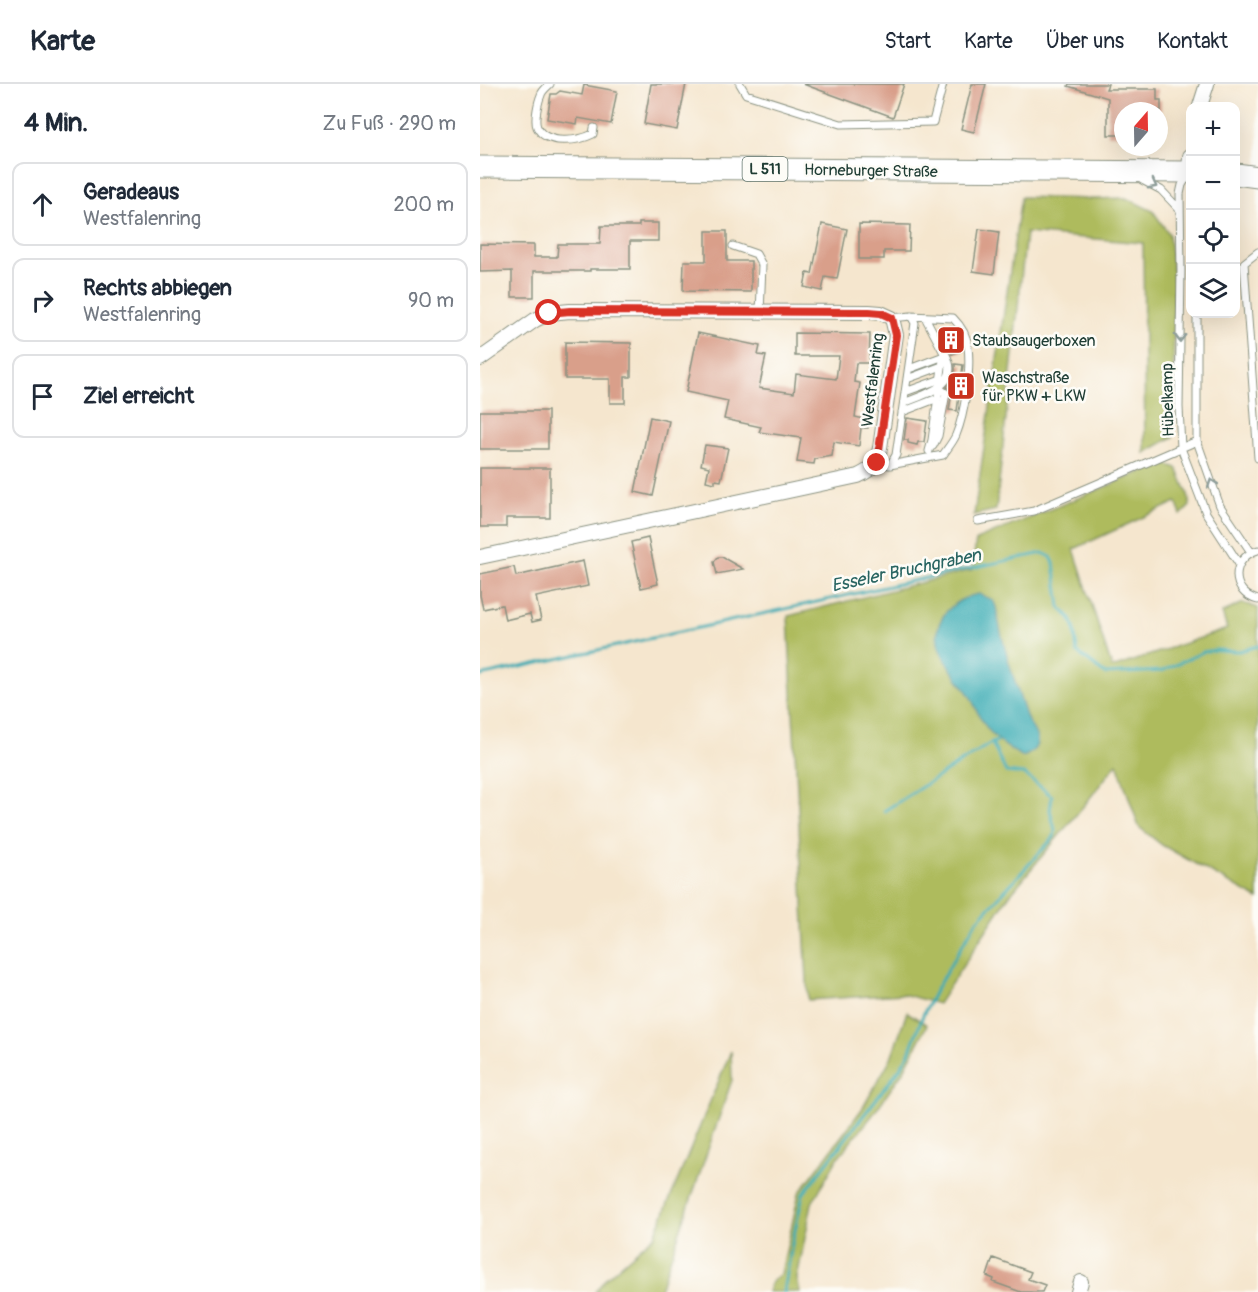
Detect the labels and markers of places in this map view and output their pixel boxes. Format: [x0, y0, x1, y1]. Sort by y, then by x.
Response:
building icon: Staubsaugerboxen [935, 324, 967, 356]
place label: Staubsaugerboxen [972, 331, 1096, 351]
place label: Waschstraße für PKW + LKW [982, 368, 1086, 406]
building icon: Waschstraße für PKW + LKW [945, 370, 977, 402]

